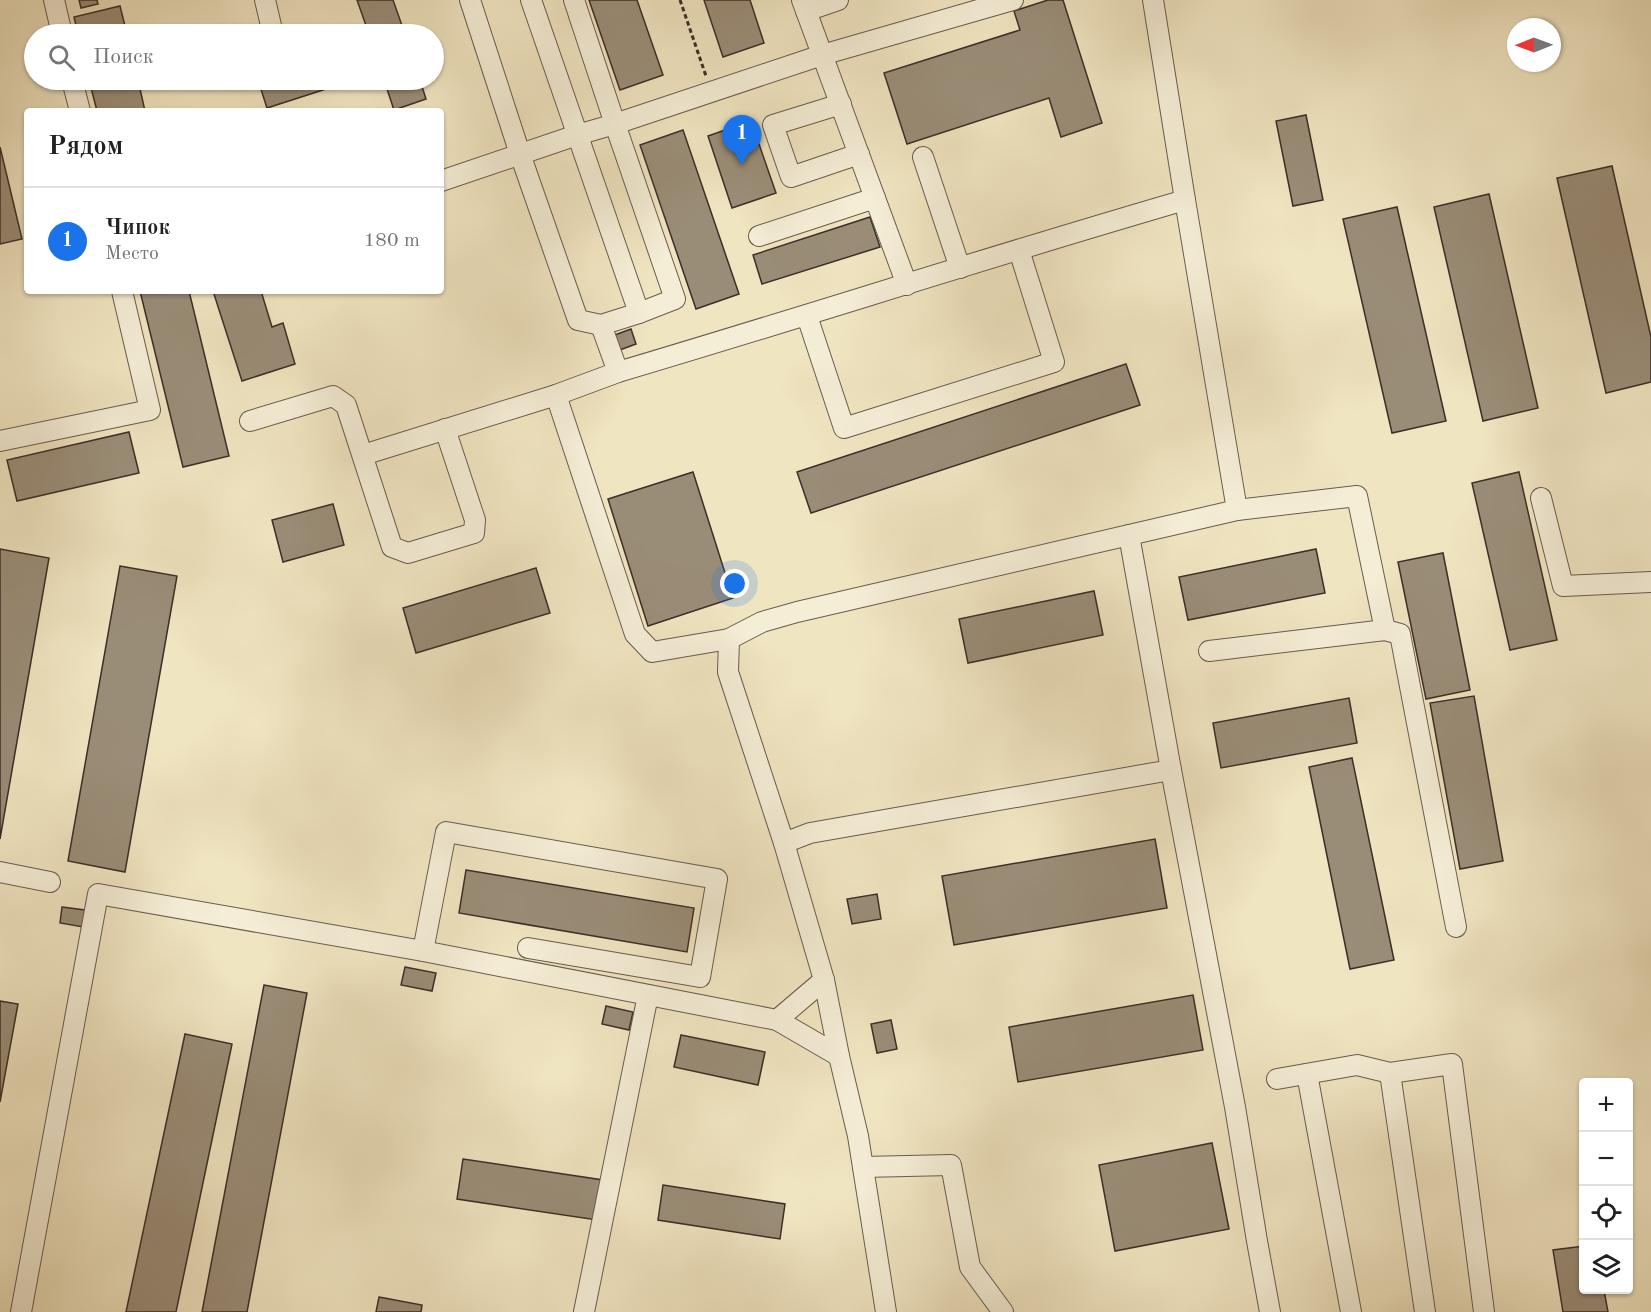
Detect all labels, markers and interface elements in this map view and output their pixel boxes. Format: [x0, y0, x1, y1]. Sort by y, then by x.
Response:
north arrow [1507, 18, 1561, 72]
search box [24, 24, 444, 90]
icon: search [45, 41, 78, 74]
text: Поиск [93, 46, 154, 68]
pin: 1 [722, 116, 762, 165]
text: Рядом [48, 134, 123, 160]
text: Чипок [105, 217, 170, 239]
text: 1 [62, 231, 73, 251]
text: 180 m [364, 231, 420, 251]
text: Место [105, 244, 159, 264]
your location [720, 569, 749, 598]
map controls [1579, 1078, 1633, 1294]
button: + [1579, 1078, 1633, 1132]
button: − [1579, 1132, 1633, 1186]
button: locate [1579, 1186, 1633, 1240]
button: layers [1579, 1240, 1633, 1294]

